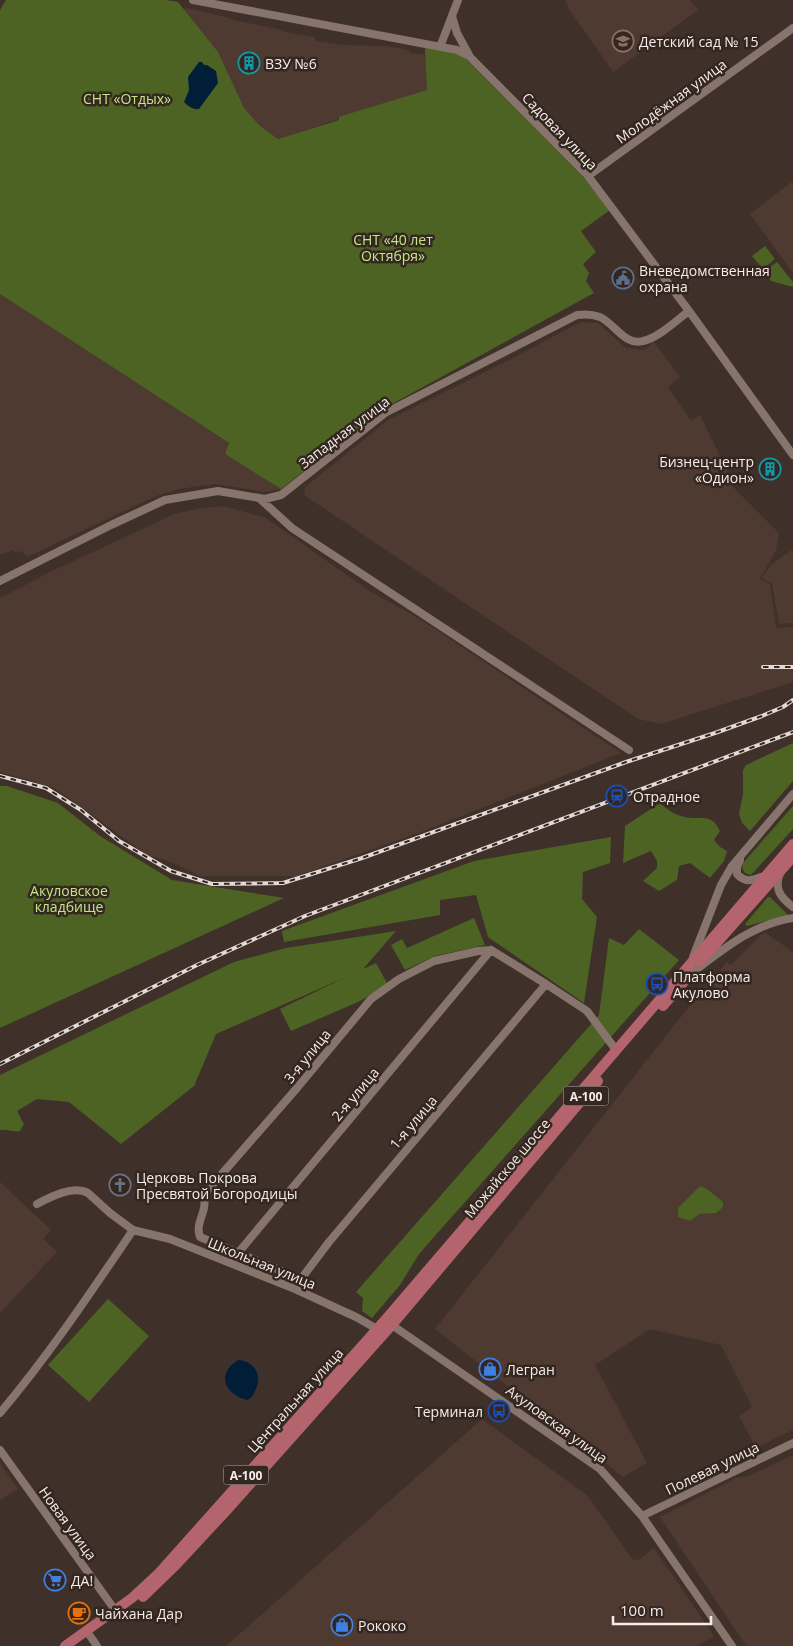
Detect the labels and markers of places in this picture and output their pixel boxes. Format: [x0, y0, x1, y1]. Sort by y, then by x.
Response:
school or university icon: Детский сад № 15 [611, 29, 635, 53]
place label: Детский сад № 15 [639, 32, 758, 51]
building icon: ВЗУ №6 [237, 51, 261, 75]
place label: ВЗУ №6 [265, 54, 317, 73]
place label: Вневедомственная охрана [639, 261, 770, 296]
public building icon: Вневедомственная охрана [611, 266, 635, 290]
place label: Бизнец-центр «Одион» [659, 452, 754, 487]
building icon: Бизнец-центр «Одион» [758, 457, 782, 481]
station icon: Отрадное [605, 784, 629, 808]
place label: Отрадное [633, 787, 700, 806]
place label: Платформа Акулово [673, 967, 751, 1002]
bus stop icon: Платформа Акулово [645, 972, 669, 996]
place label: Церковь Покрова Пресвятой Богородицы [136, 1168, 298, 1203]
church icon: Церковь Покрова Пресвятой Богородицы [108, 1173, 132, 1197]
shop icon: Легран [478, 1357, 502, 1381]
place label: Легран [506, 1360, 555, 1379]
bus stop icon: Терминал [487, 1399, 511, 1423]
place label: Терминал [415, 1402, 483, 1421]
supermarket icon: ДА! [43, 1568, 67, 1592]
place label: ДА! [71, 1571, 93, 1590]
cafe icon: Чайхана Дар [67, 1601, 91, 1625]
place label: Чайхана Дар [95, 1604, 183, 1623]
shop icon: Рококо [330, 1613, 354, 1637]
place label: Рококо [358, 1616, 406, 1635]

